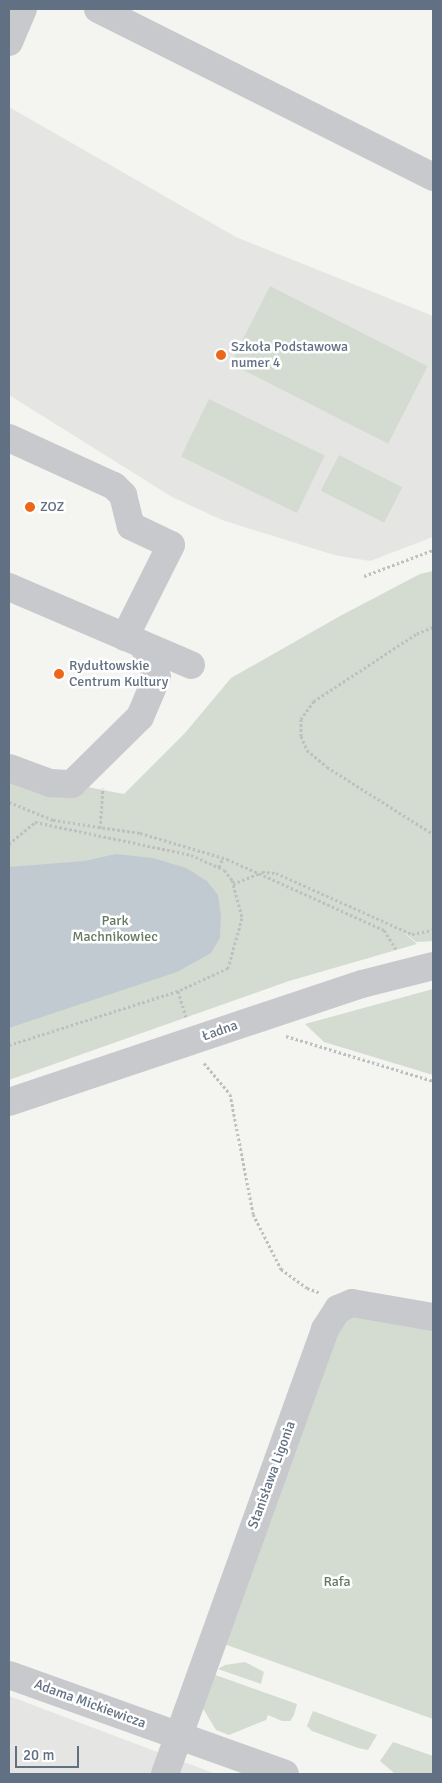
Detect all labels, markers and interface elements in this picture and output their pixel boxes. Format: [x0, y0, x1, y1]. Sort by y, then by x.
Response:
place label: Szkoła Podstawowa numer 4 [231, 339, 348, 372]
marker: Szkoła Podstawowa numer 4 [215, 349, 227, 361]
place label: ZOZ [40, 499, 64, 515]
marker: ZOZ [24, 501, 36, 513]
place label: Rydułtowskie Centrum Kultury [69, 658, 168, 690]
marker: Rydułtowskie Centrum Kultury [53, 668, 65, 680]
park label: Park Machnikowiec [72, 913, 158, 946]
street label: Ładna [200, 1017, 240, 1045]
street label: Stanisława Ligonia [245, 1419, 299, 1531]
park label: Rafa [323, 1574, 351, 1590]
street label: Adama Mickiewicza [32, 1676, 148, 1732]
scale bar [18, 1736, 81, 1768]
text: 20 m [23, 1746, 54, 1764]

